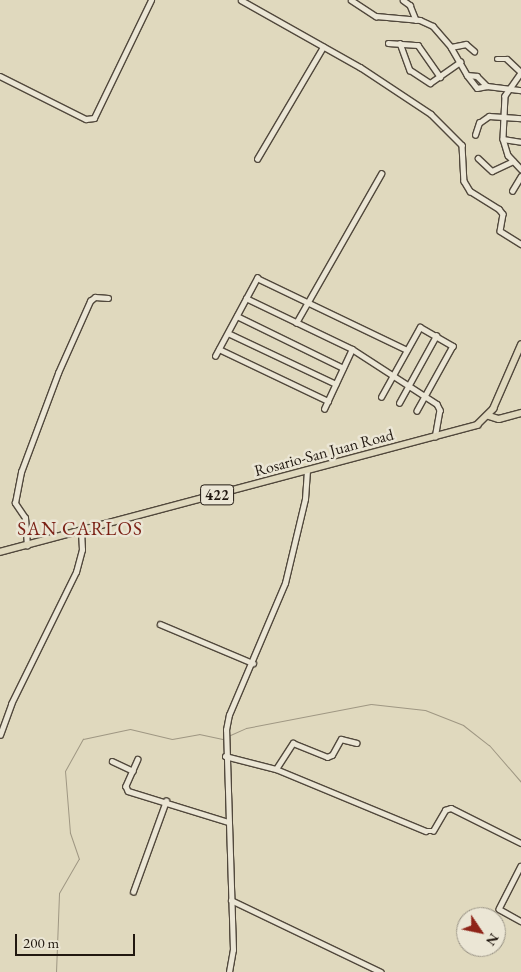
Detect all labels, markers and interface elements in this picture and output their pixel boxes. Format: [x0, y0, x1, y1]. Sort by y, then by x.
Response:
street label: Rosario-San Juan Road [252, 425, 396, 481]
road number: 422 [200, 482, 234, 508]
district label: SAN CARLOS [16, 518, 144, 540]
north arrow [456, 907, 506, 957]
scale bar [18, 924, 138, 956]
text: N [482, 930, 503, 950]
text: 200 m [23, 933, 59, 952]

